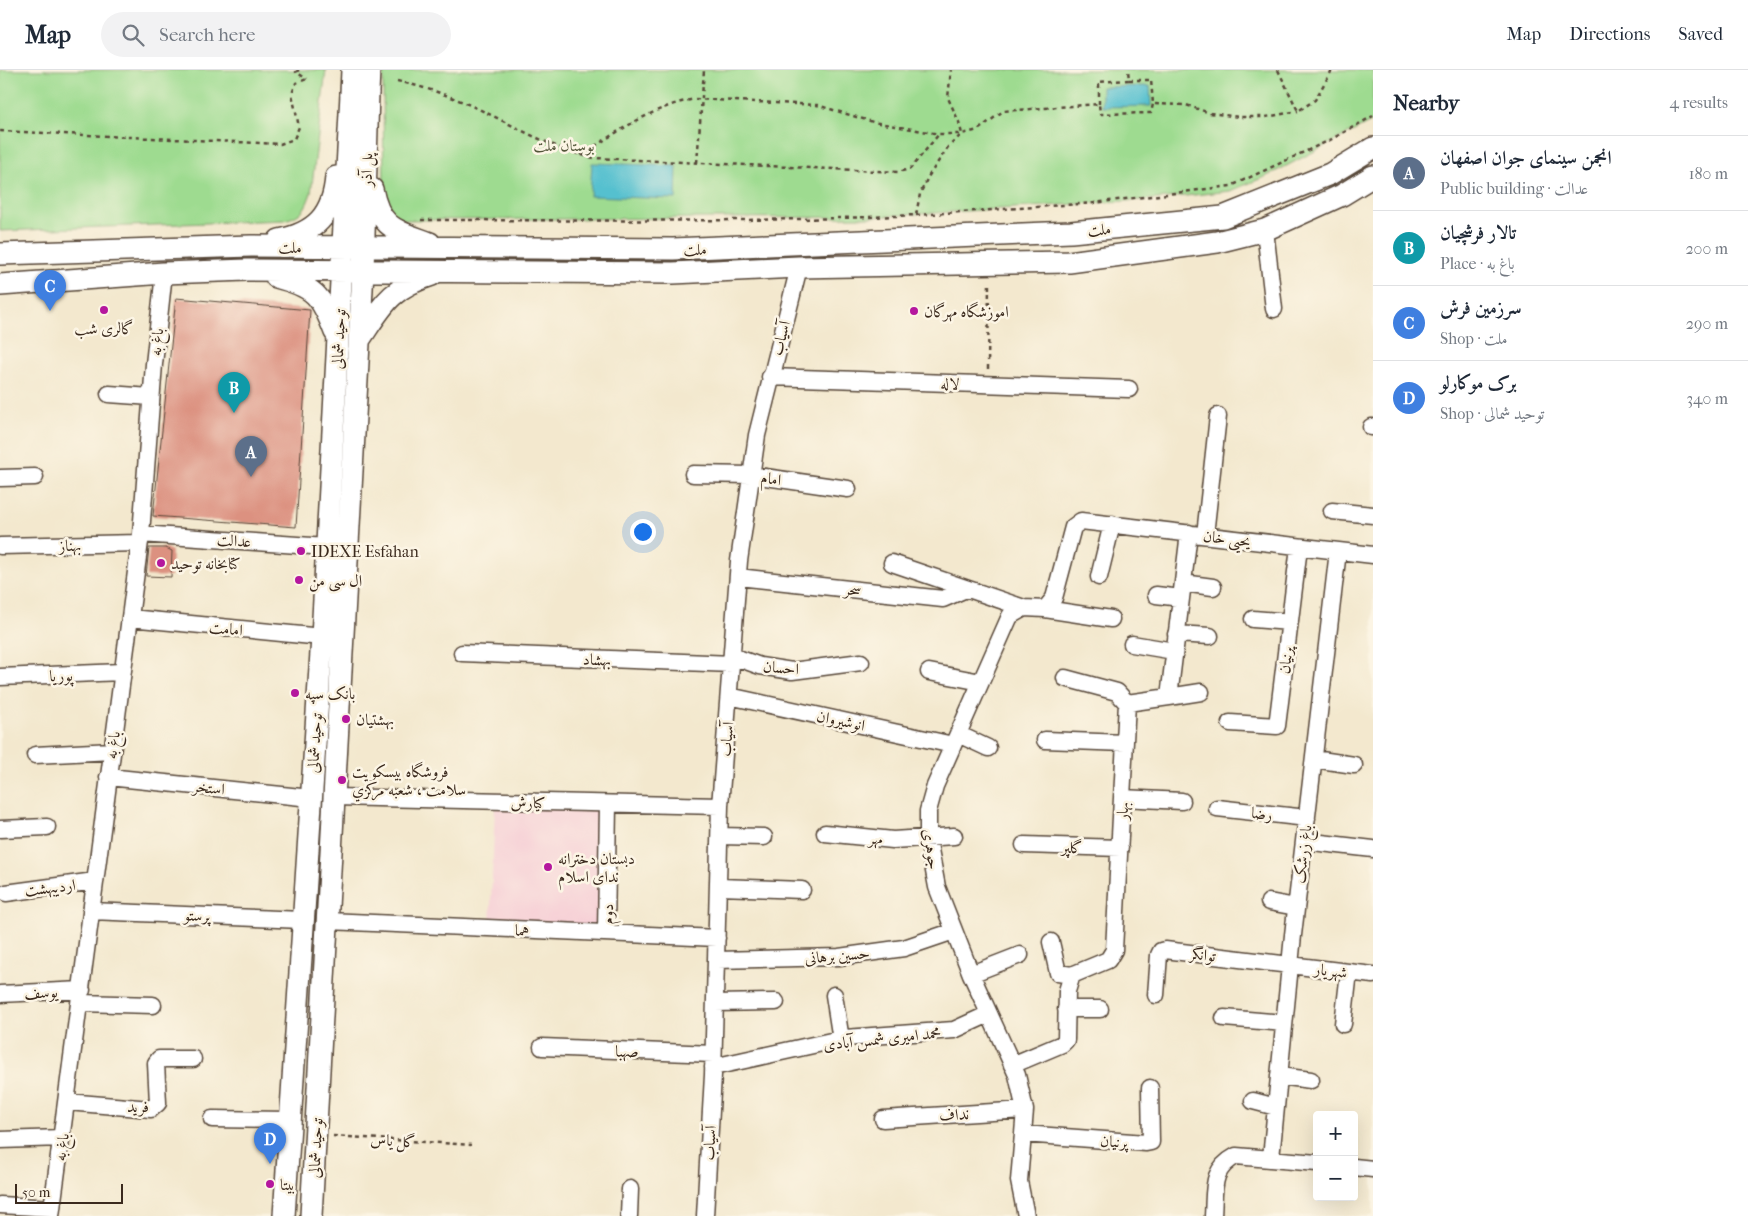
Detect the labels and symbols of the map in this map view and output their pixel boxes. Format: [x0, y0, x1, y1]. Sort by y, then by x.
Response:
park label: بوستان ملت [533, 136, 595, 156]
street label: پل آذر [357, 152, 378, 189]
street label: ملت [1086, 219, 1112, 240]
street label: ملت [278, 238, 302, 257]
street label: ملت [683, 240, 707, 259]
pin: C [34, 270, 66, 311]
place label: اموزشگاه مهرگان [924, 301, 1009, 322]
marker: گالری شب [98, 304, 110, 316]
marker: اموزشگاه مهرگان [908, 305, 920, 317]
street label: توحید شمالی [327, 307, 351, 370]
street label: آسیاب [767, 317, 795, 358]
place label: گالری شب [74, 319, 134, 339]
street label: باغ به [146, 327, 171, 357]
pin: B [218, 372, 250, 413]
street label: لاله [940, 374, 960, 393]
pin: A [235, 436, 267, 477]
street label: امام [759, 468, 782, 494]
your location [630, 519, 656, 545]
street label: یحیی خان [1202, 526, 1252, 555]
street label: عدالت [216, 530, 252, 551]
street label: بهناز [57, 536, 81, 556]
place label: IDEXE Esfahan [311, 542, 419, 561]
marker: IDEXE Esfahan [295, 545, 307, 557]
place label: کتابخانه توحید [171, 554, 241, 574]
marker: کتابخانه توحید [155, 557, 167, 569]
place label: ال سی من [309, 571, 362, 592]
marker: ال سی من [293, 574, 305, 586]
street label: سحر [842, 579, 862, 601]
street label: امامت [208, 617, 244, 640]
street label: پرنیان [1274, 643, 1298, 675]
street label: بهشاد [582, 650, 612, 670]
street label: احسان [762, 656, 800, 679]
street label: پوریا [49, 666, 74, 687]
place label: بانک سپه [305, 684, 355, 705]
marker: بانک سپه [289, 687, 301, 699]
street label: انوشیروان [815, 706, 867, 736]
place label: بهشتیان [356, 710, 394, 730]
street label: توحید شمالی [303, 711, 327, 774]
marker: بهشتیان [340, 713, 352, 725]
street label: آسیاب [716, 719, 739, 757]
street label: باغ به [101, 730, 128, 761]
place label: فروشگاه بيسكويت سلامت ، شعبه مركزي [352, 761, 466, 802]
marker: فروشگاه بيسكويت سلامت ، شعبه مركزي [336, 774, 348, 786]
street label: استخر [190, 776, 226, 800]
street label: کیارش [510, 793, 546, 812]
street label: بهار [1112, 801, 1133, 823]
street label: رضا [1250, 803, 1273, 824]
street label: باغ زرشک [1289, 824, 1319, 885]
street label: جوهری [918, 827, 944, 871]
street label: مهر [866, 828, 884, 850]
street label: گلپر [1059, 838, 1083, 859]
place label: دبستان دخترانه ندای اسلام [558, 849, 635, 891]
marker: دبستان دخترانه ندای اسلام [542, 861, 554, 873]
street label: اردیبهشت [23, 875, 77, 901]
street label: دوم [598, 903, 622, 925]
street label: پرستو [181, 905, 213, 927]
street label: هما [514, 921, 530, 940]
street label: حسین برهانی [804, 943, 870, 968]
street label: توانگر [1187, 943, 1218, 967]
street label: شهریار [1311, 959, 1349, 983]
street label: یوسف [24, 982, 59, 1004]
street label: محمد امیری شمس آبادی [822, 1023, 942, 1055]
street label: صهبا [615, 1042, 639, 1062]
street label: فرید [127, 1097, 149, 1117]
street label: نداف [939, 1104, 970, 1125]
street label: توحید شمالی [304, 1116, 328, 1179]
pin: D [254, 1123, 286, 1164]
street label: آسیاب [699, 1124, 721, 1161]
street label: گل یاس [370, 1129, 416, 1154]
street label: پرنیان [1100, 1131, 1131, 1153]
street label: باغ به [50, 1132, 77, 1163]
place label: بیتا [280, 1175, 295, 1194]
marker: بیتا [264, 1178, 276, 1190]
scale bar [15, 1181, 122, 1204]

